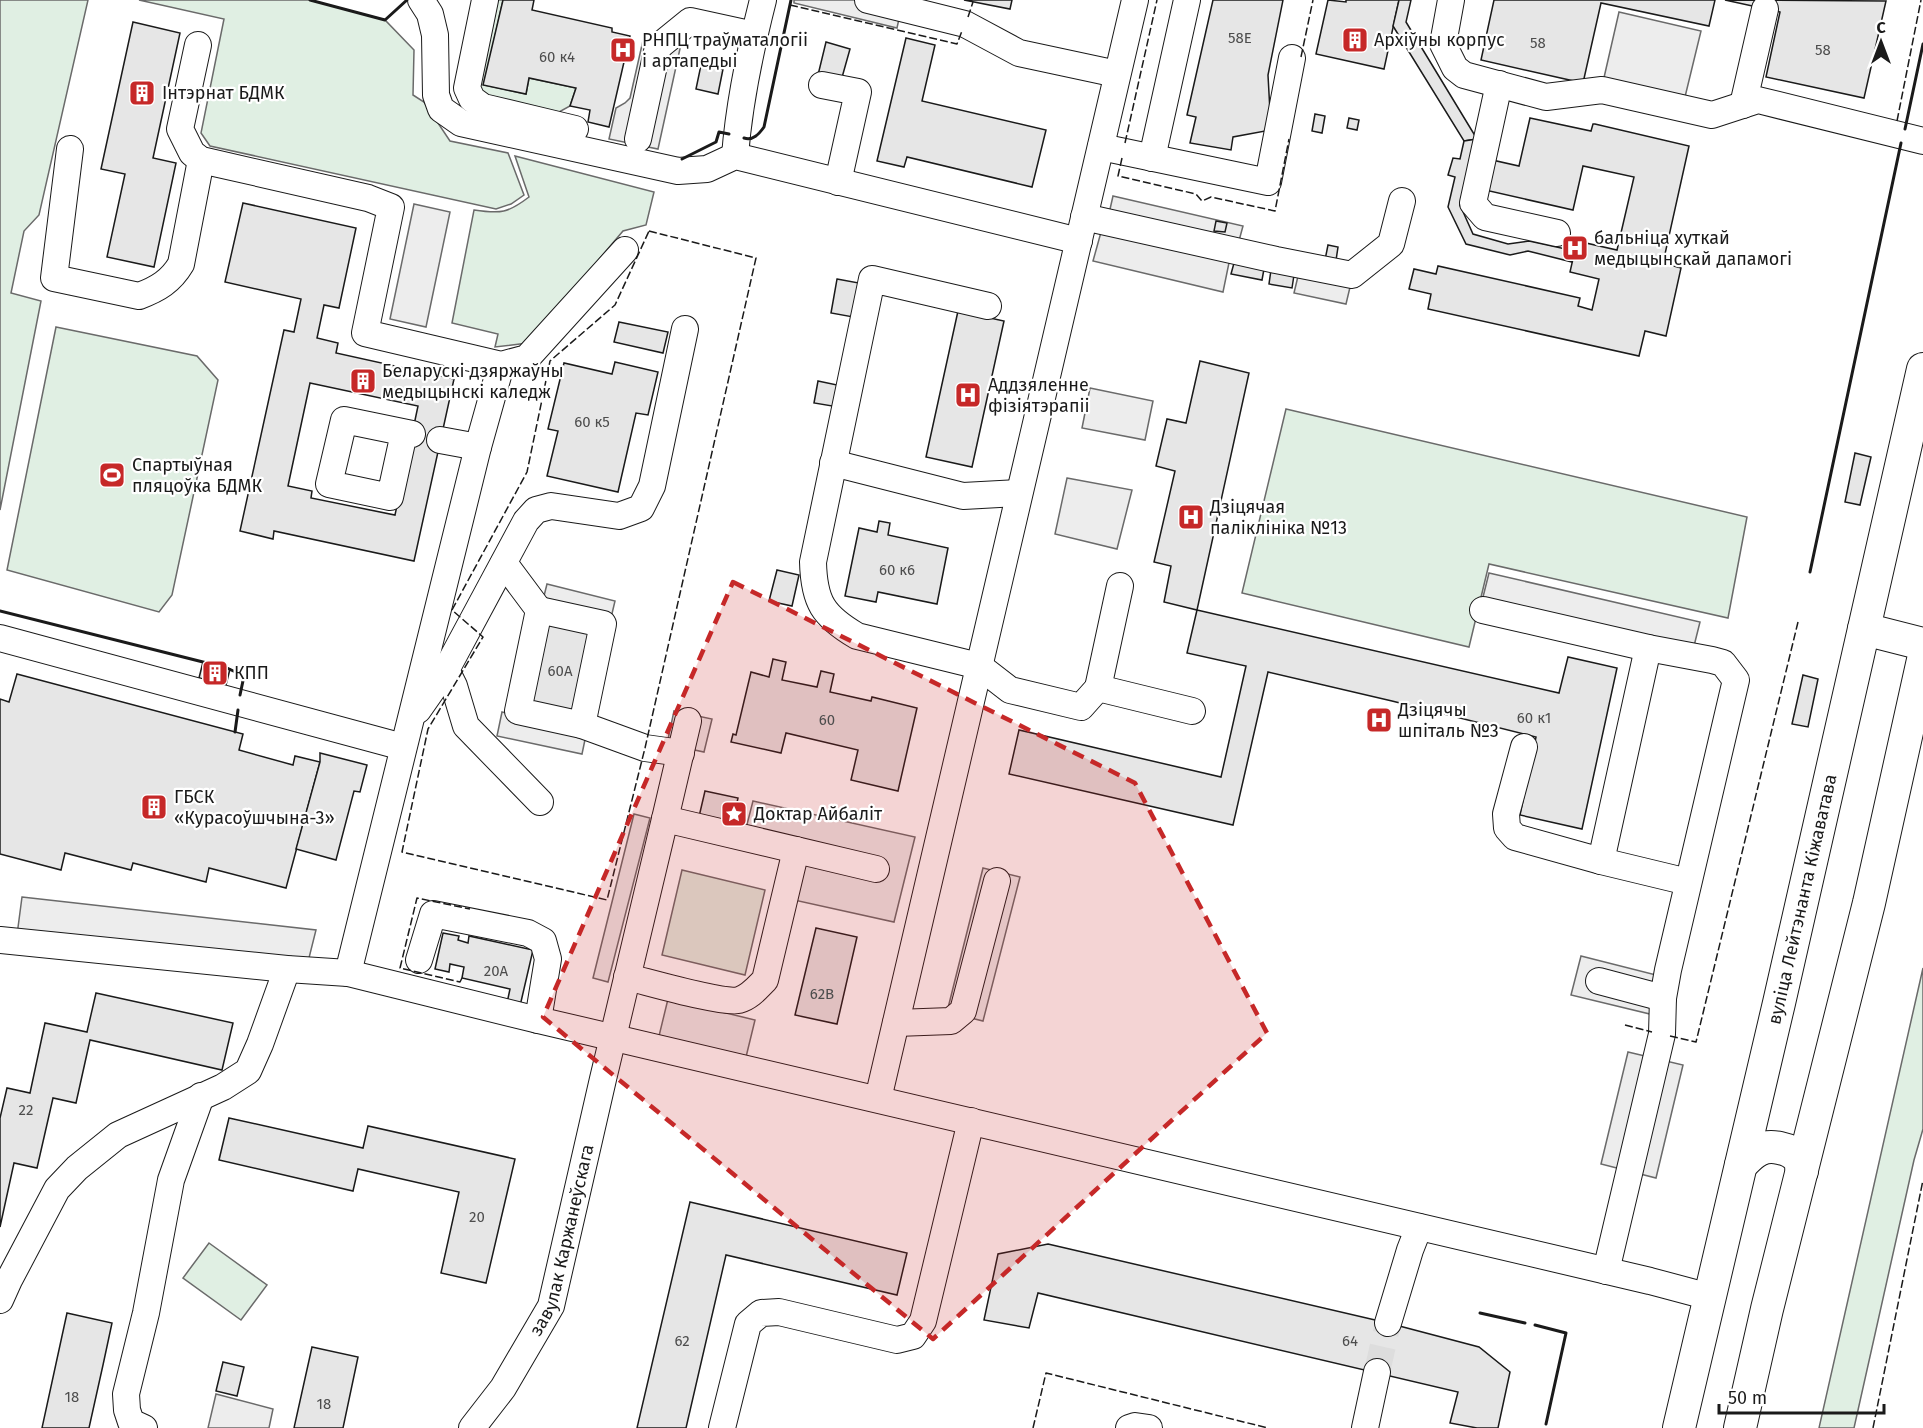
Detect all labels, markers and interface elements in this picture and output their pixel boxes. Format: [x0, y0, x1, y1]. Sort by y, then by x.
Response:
north arrow [1851, 12, 1911, 72]
text: С [1876, 18, 1886, 37]
building icon: Архіўны корпус [1340, 25, 1370, 55]
place label: РНПЦ траўматалогіі і артапедыі [642, 29, 808, 72]
house number: 58Е [1228, 29, 1252, 47]
place label: Архіўны корпус [1374, 29, 1505, 51]
house number: 58 [1530, 34, 1546, 52]
hospital icon: РНПЦ траўматалогіі і артапедыі [608, 35, 638, 65]
house number: 58 [1815, 41, 1831, 59]
house number: 60 к4 [539, 48, 575, 66]
building icon: Інтэрнат БДМК [127, 78, 157, 108]
place label: Інтэрнат БДМК [162, 82, 285, 104]
place label: бальніца хуткай медыцынскай дапамогі [1594, 227, 1792, 270]
hospital icon: бальніца хуткай медыцынскай дапамогі [1560, 233, 1590, 263]
place label: Беларускі дзяржаўны медыцынскі каледж [382, 360, 564, 403]
building icon: Беларускі дзяржаўны медыцынскі каледж [348, 366, 378, 396]
place label: Аддзяленне фізіятэрапіі [988, 374, 1090, 417]
hospital icon: Аддзяленне фізіятэрапіі [953, 380, 983, 410]
house number: 60 к5 [574, 413, 610, 431]
place label: Спартыўная пляцоўка БДМК [132, 454, 263, 497]
sports icon: Спартыўная пляцоўка БДМК [97, 460, 127, 490]
place label: Дзіцячая паліклініка №13 [1209, 496, 1347, 539]
hospital icon: Дзіцячая паліклініка №13 [1176, 502, 1206, 532]
house number: 60 к6 [879, 561, 915, 579]
building icon: КПП [200, 658, 230, 688]
place label: КПП [234, 662, 269, 684]
house number: 60А [548, 662, 573, 680]
place label: Дзіцячы шпіталь №3 [1397, 699, 1499, 742]
hospital icon: Дзіцячы шпіталь №3 [1364, 705, 1394, 735]
house number: 60 к1 [1517, 709, 1551, 727]
house number: 60 [819, 711, 835, 729]
street label: вуліца Лейтэнанта Кіжаватава [1763, 772, 1842, 1027]
place label: ГБСК «Курасоўшчына-3» [174, 786, 335, 829]
building icon: ГБСК «Курасоўшчына-3» [139, 792, 169, 822]
place icon: Доктар Айбаліт [719, 799, 749, 829]
place label: Доктар Айбаліт [753, 803, 883, 825]
house number: 20А [484, 962, 509, 980]
house number: 62В [810, 985, 834, 1003]
house number: 22 [19, 1101, 33, 1119]
street label: завулак Каржанеўскага [525, 1142, 599, 1340]
house number: 20 [469, 1208, 485, 1226]
house number: 62 [674, 1332, 690, 1350]
house number: 64 [1342, 1332, 1358, 1350]
scale bar [1719, 1377, 1884, 1415]
text: 50 m [1728, 1387, 1767, 1409]
house number: 18 [65, 1388, 79, 1406]
house number: 18 [317, 1395, 331, 1413]

